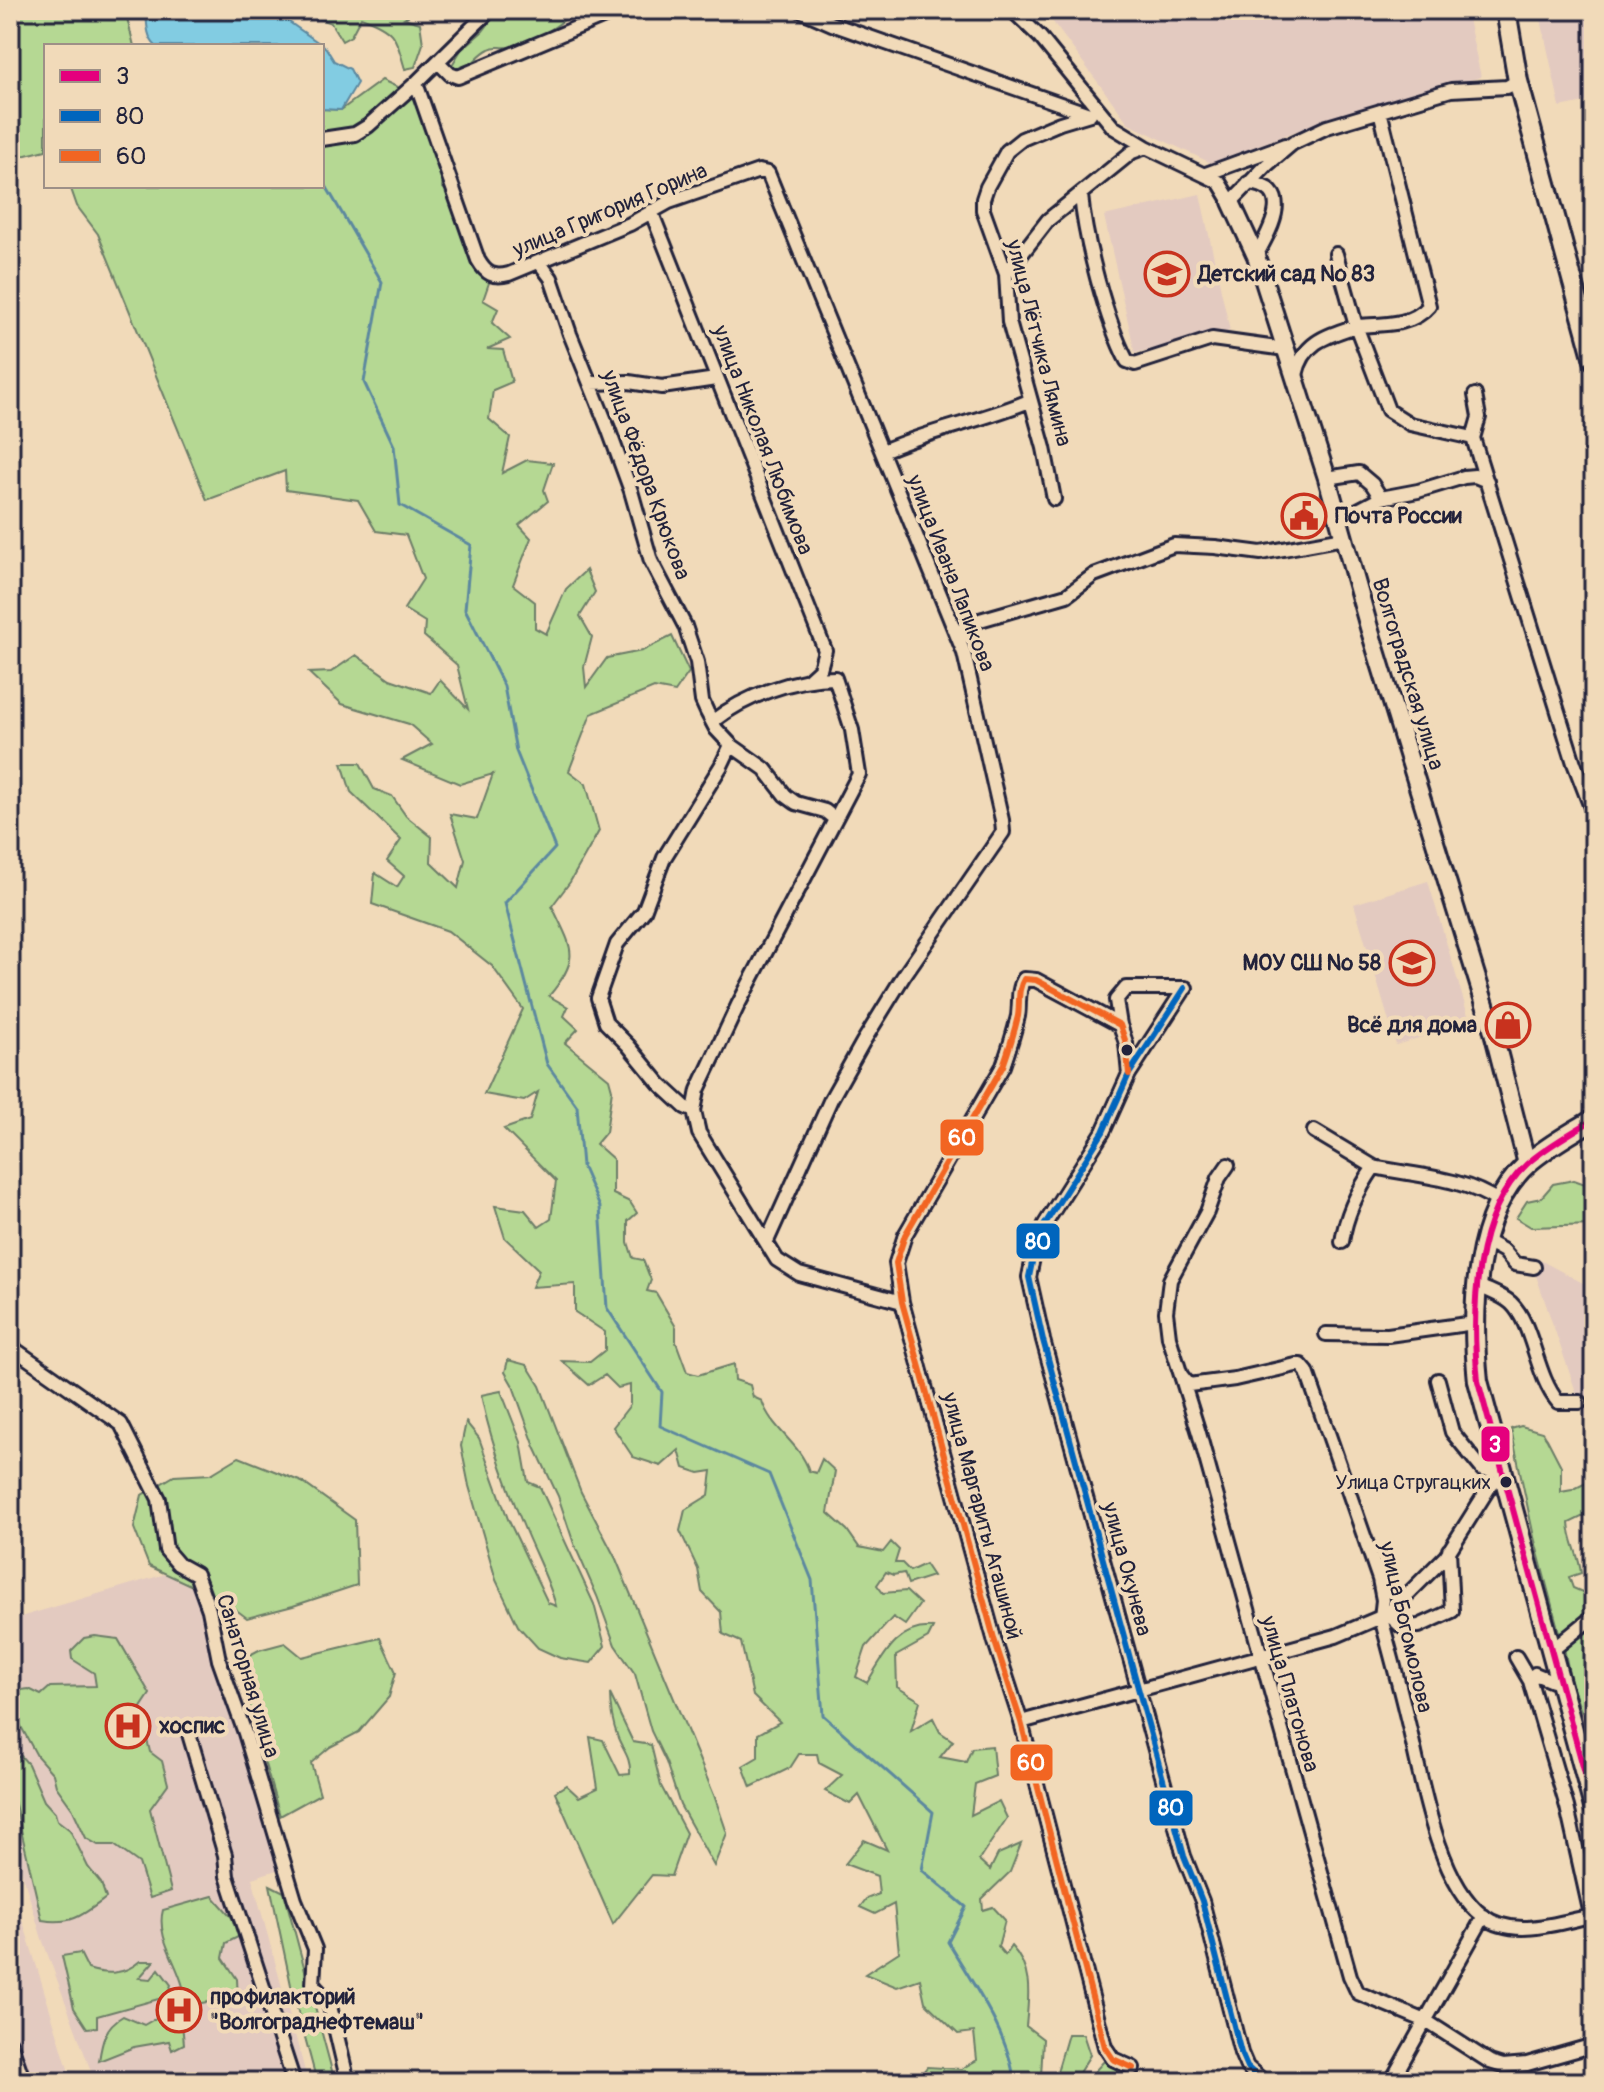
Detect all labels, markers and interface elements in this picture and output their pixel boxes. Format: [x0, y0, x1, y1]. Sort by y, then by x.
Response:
legend [44, 44, 324, 188]
text: 3 [116, 62, 129, 91]
text: 80 [116, 102, 145, 131]
text: 60 [116, 142, 146, 171]
street label: улица Григория Горина [508, 156, 711, 264]
street label: улица Лётчика Лямина [1000, 236, 1078, 449]
school or university icon: Детский сад № 83 [1143, 250, 1191, 298]
place label: Детский сад № 83 [1196, 260, 1375, 288]
street label: улица Николая Любимова [706, 320, 820, 559]
street label: улица Фёдора Крюкова [595, 365, 697, 584]
street label: улица Ивана Лапикова [900, 470, 1001, 675]
public building icon: Почта России [1280, 492, 1328, 540]
place label: Почта России [1335, 502, 1462, 530]
street label: Волгоградская улица [1366, 575, 1450, 773]
school or university icon: МОУ СШ № 58 [1388, 939, 1436, 987]
place label: МОУ СШ № 58 [1242, 949, 1381, 977]
shop icon: Всё для дома [1484, 1001, 1532, 1049]
place label: Всё для дома [1347, 1011, 1477, 1039]
unlabelled marker [1119, 1042, 1135, 1058]
line badge: 60 [939, 1118, 985, 1157]
text: 60 [948, 1124, 976, 1152]
line badge: 80 [1015, 1222, 1061, 1260]
text: 80 [1025, 1228, 1051, 1256]
street label: улица Маргариты Агашиной [935, 1388, 1028, 1643]
line badge: 3 [1480, 1425, 1511, 1463]
text: 3 [1489, 1431, 1501, 1459]
place label: Улица Стругацких [1335, 1470, 1491, 1495]
marker: Улица Стругацких [1498, 1474, 1514, 1490]
street label: улица Окунева [1095, 1498, 1158, 1639]
street label: улица Богомолова [1372, 1538, 1439, 1715]
street label: Санаторная улица [210, 1591, 286, 1761]
street label: улица Платонова [1254, 1612, 1326, 1775]
hospital icon: хоспис [104, 1702, 152, 1750]
place label: хоспис [158, 1712, 225, 1740]
line badge: 60 [1009, 1743, 1054, 1782]
text: 60 [1017, 1749, 1045, 1777]
line badge: 80 [1148, 1789, 1194, 1827]
text: 80 [1158, 1794, 1184, 1822]
place label: профилакторий "Волгограднефтемаш" [210, 1983, 424, 2036]
hospital icon: профилакторий "Волгограднефтемаш" [155, 1986, 203, 2034]

